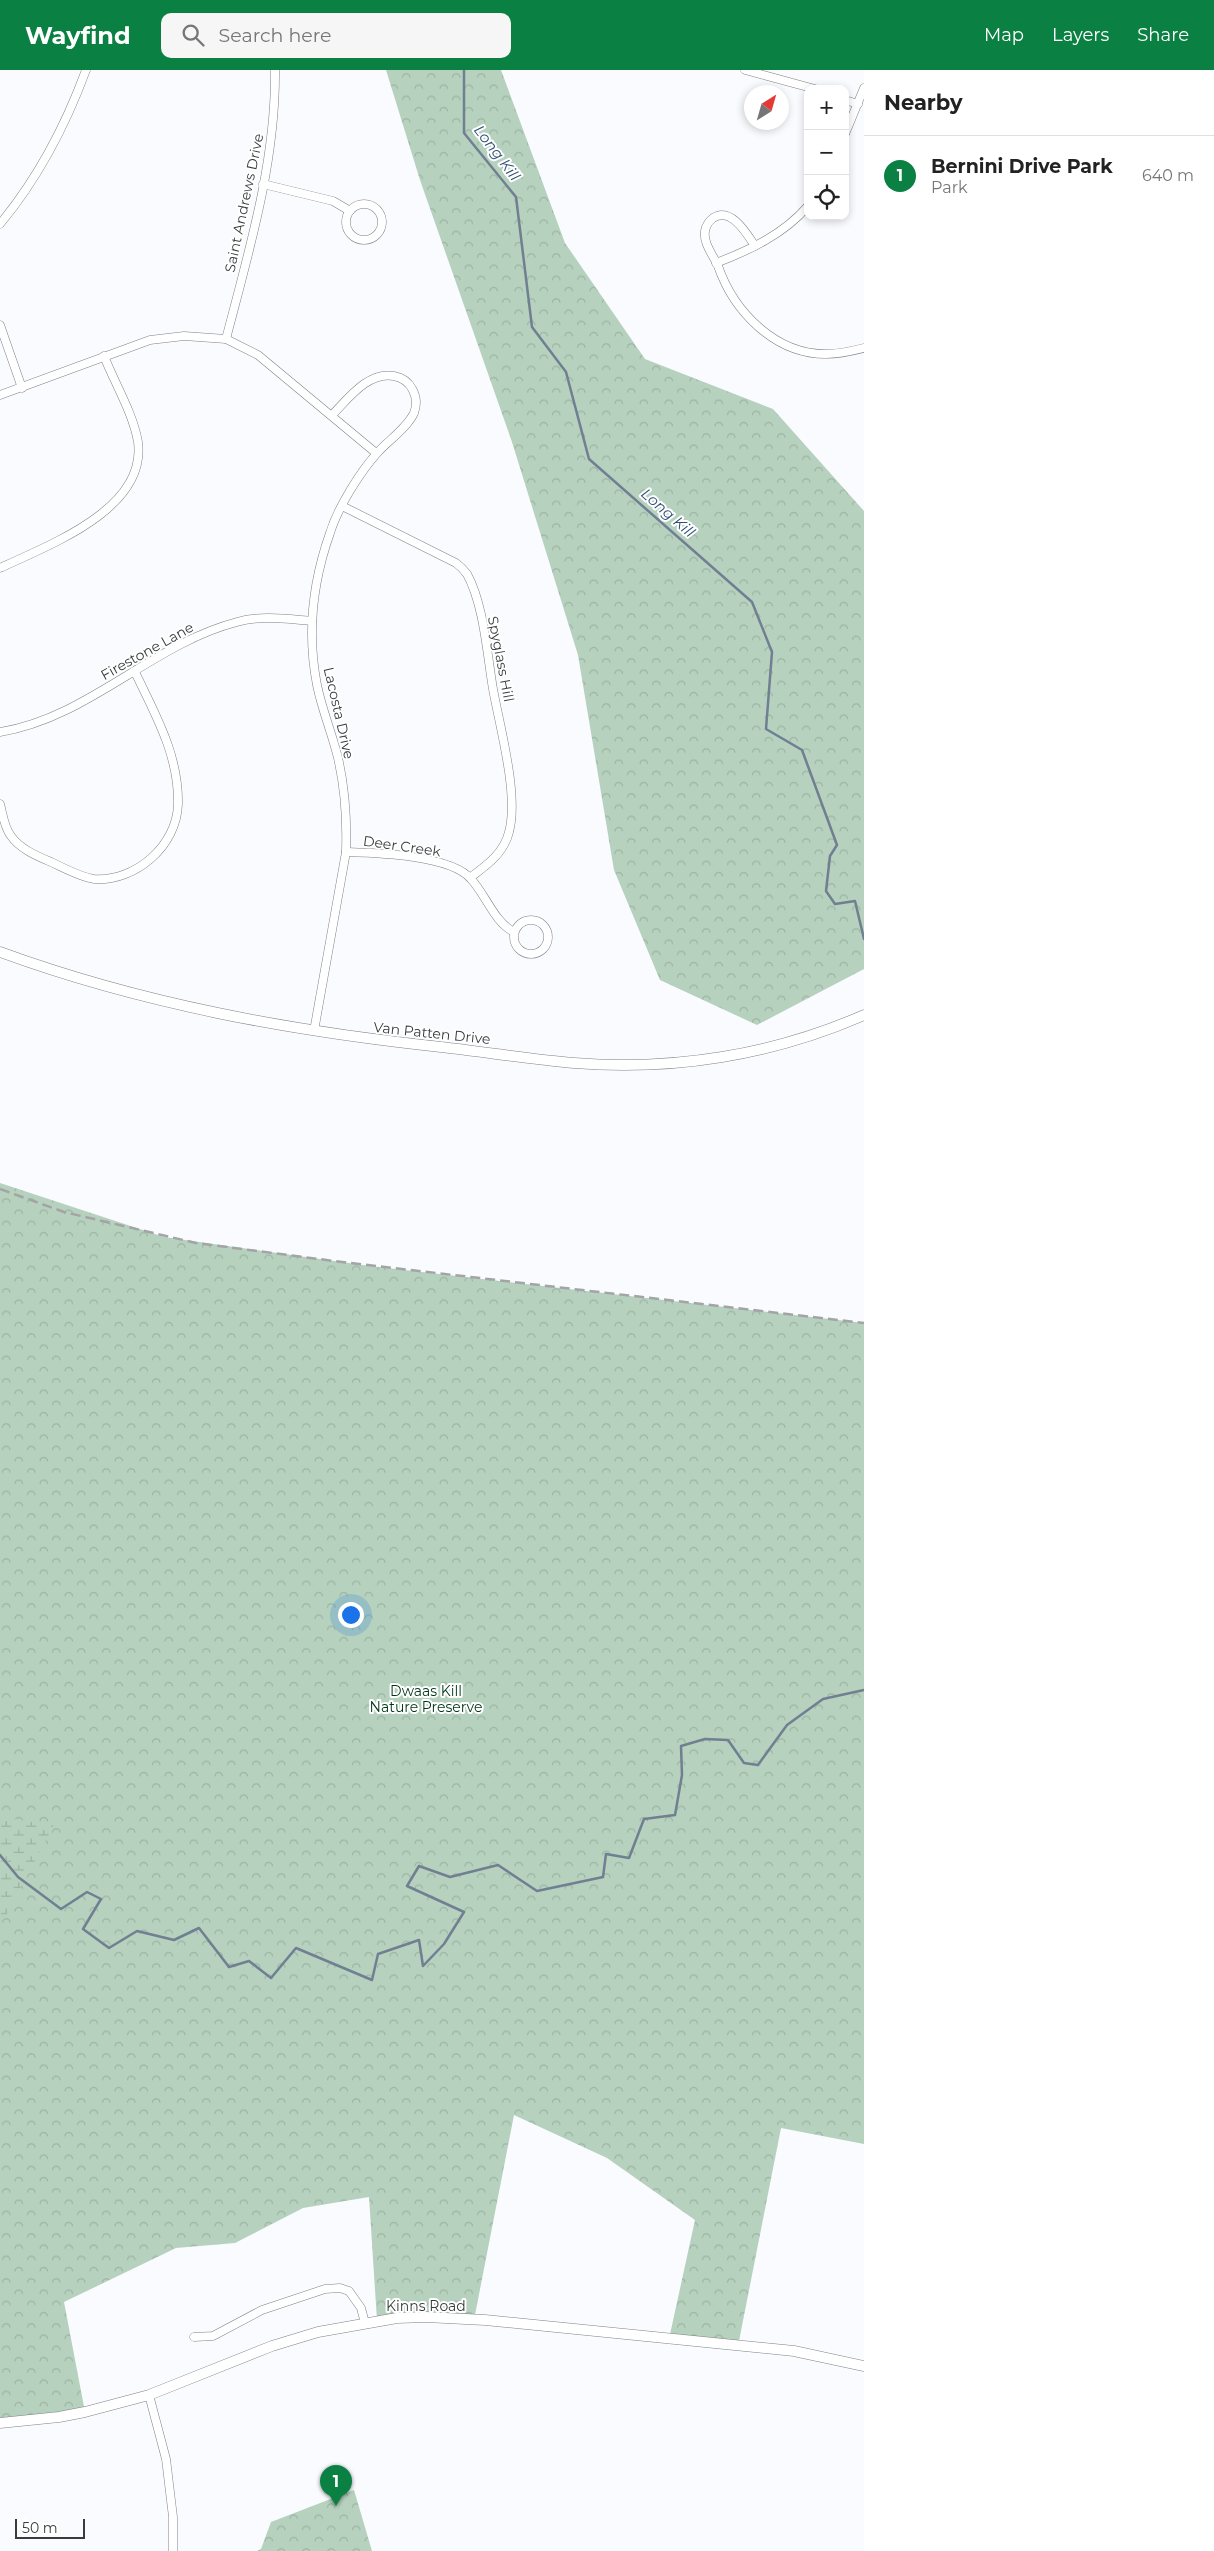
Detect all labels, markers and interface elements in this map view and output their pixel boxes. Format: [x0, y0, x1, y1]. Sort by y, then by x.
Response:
search box [161, 13, 511, 58]
text: Wayfind [25, 21, 131, 50]
icon: search [179, 21, 207, 49]
text: Search here [219, 24, 332, 47]
text: Map [984, 24, 1024, 46]
text: Layers [1052, 24, 1109, 46]
text: Share [1137, 24, 1189, 46]
north arrow [744, 85, 789, 130]
map controls [804, 85, 849, 220]
button: + [804, 85, 849, 130]
text: Nearby [884, 90, 963, 115]
water label: Long Kill [470, 121, 525, 184]
button: − [804, 130, 849, 175]
street label: Saint Andrews Drive [220, 132, 268, 274]
text: Bernini Drive Park [931, 155, 1113, 178]
text: 1 [897, 166, 903, 185]
text: 640 m [1142, 166, 1194, 185]
button: locate [804, 175, 849, 220]
text: Park [931, 178, 968, 197]
water label: Long Kill [637, 484, 699, 541]
street label: Spyglass Hill [484, 615, 518, 703]
street label: Firestone Lane [97, 618, 197, 684]
street label: Lacosta Drive [320, 665, 358, 761]
street label: Deer Creek [362, 832, 443, 860]
street label: Van Patten Drive [373, 1018, 491, 1048]
your location [338, 1602, 364, 1628]
park label: Dwaas Kill Nature Preserve [370, 1682, 482, 1716]
street label: Kinns Road [386, 2297, 466, 2315]
pin: 1 [320, 2465, 352, 2506]
scale bar [15, 2516, 85, 2539]
text: 50 m [22, 2519, 58, 2537]

